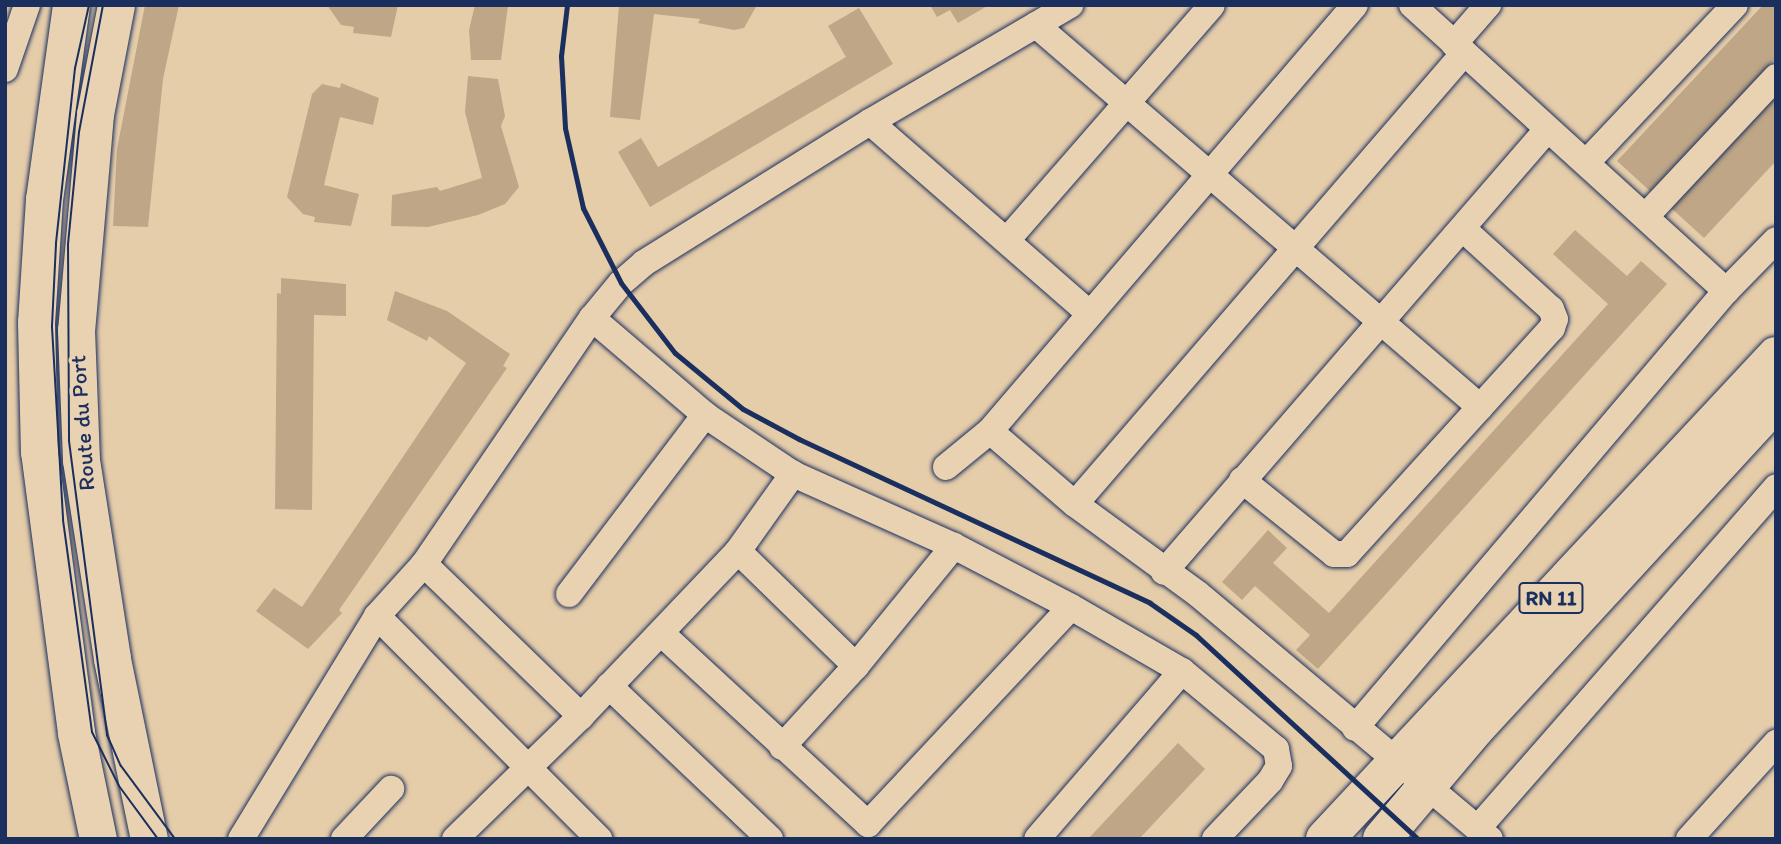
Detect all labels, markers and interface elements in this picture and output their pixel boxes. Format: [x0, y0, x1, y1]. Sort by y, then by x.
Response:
street label: Route du Port [64, 354, 100, 492]
road number: RN 11 [1518, 580, 1584, 616]

